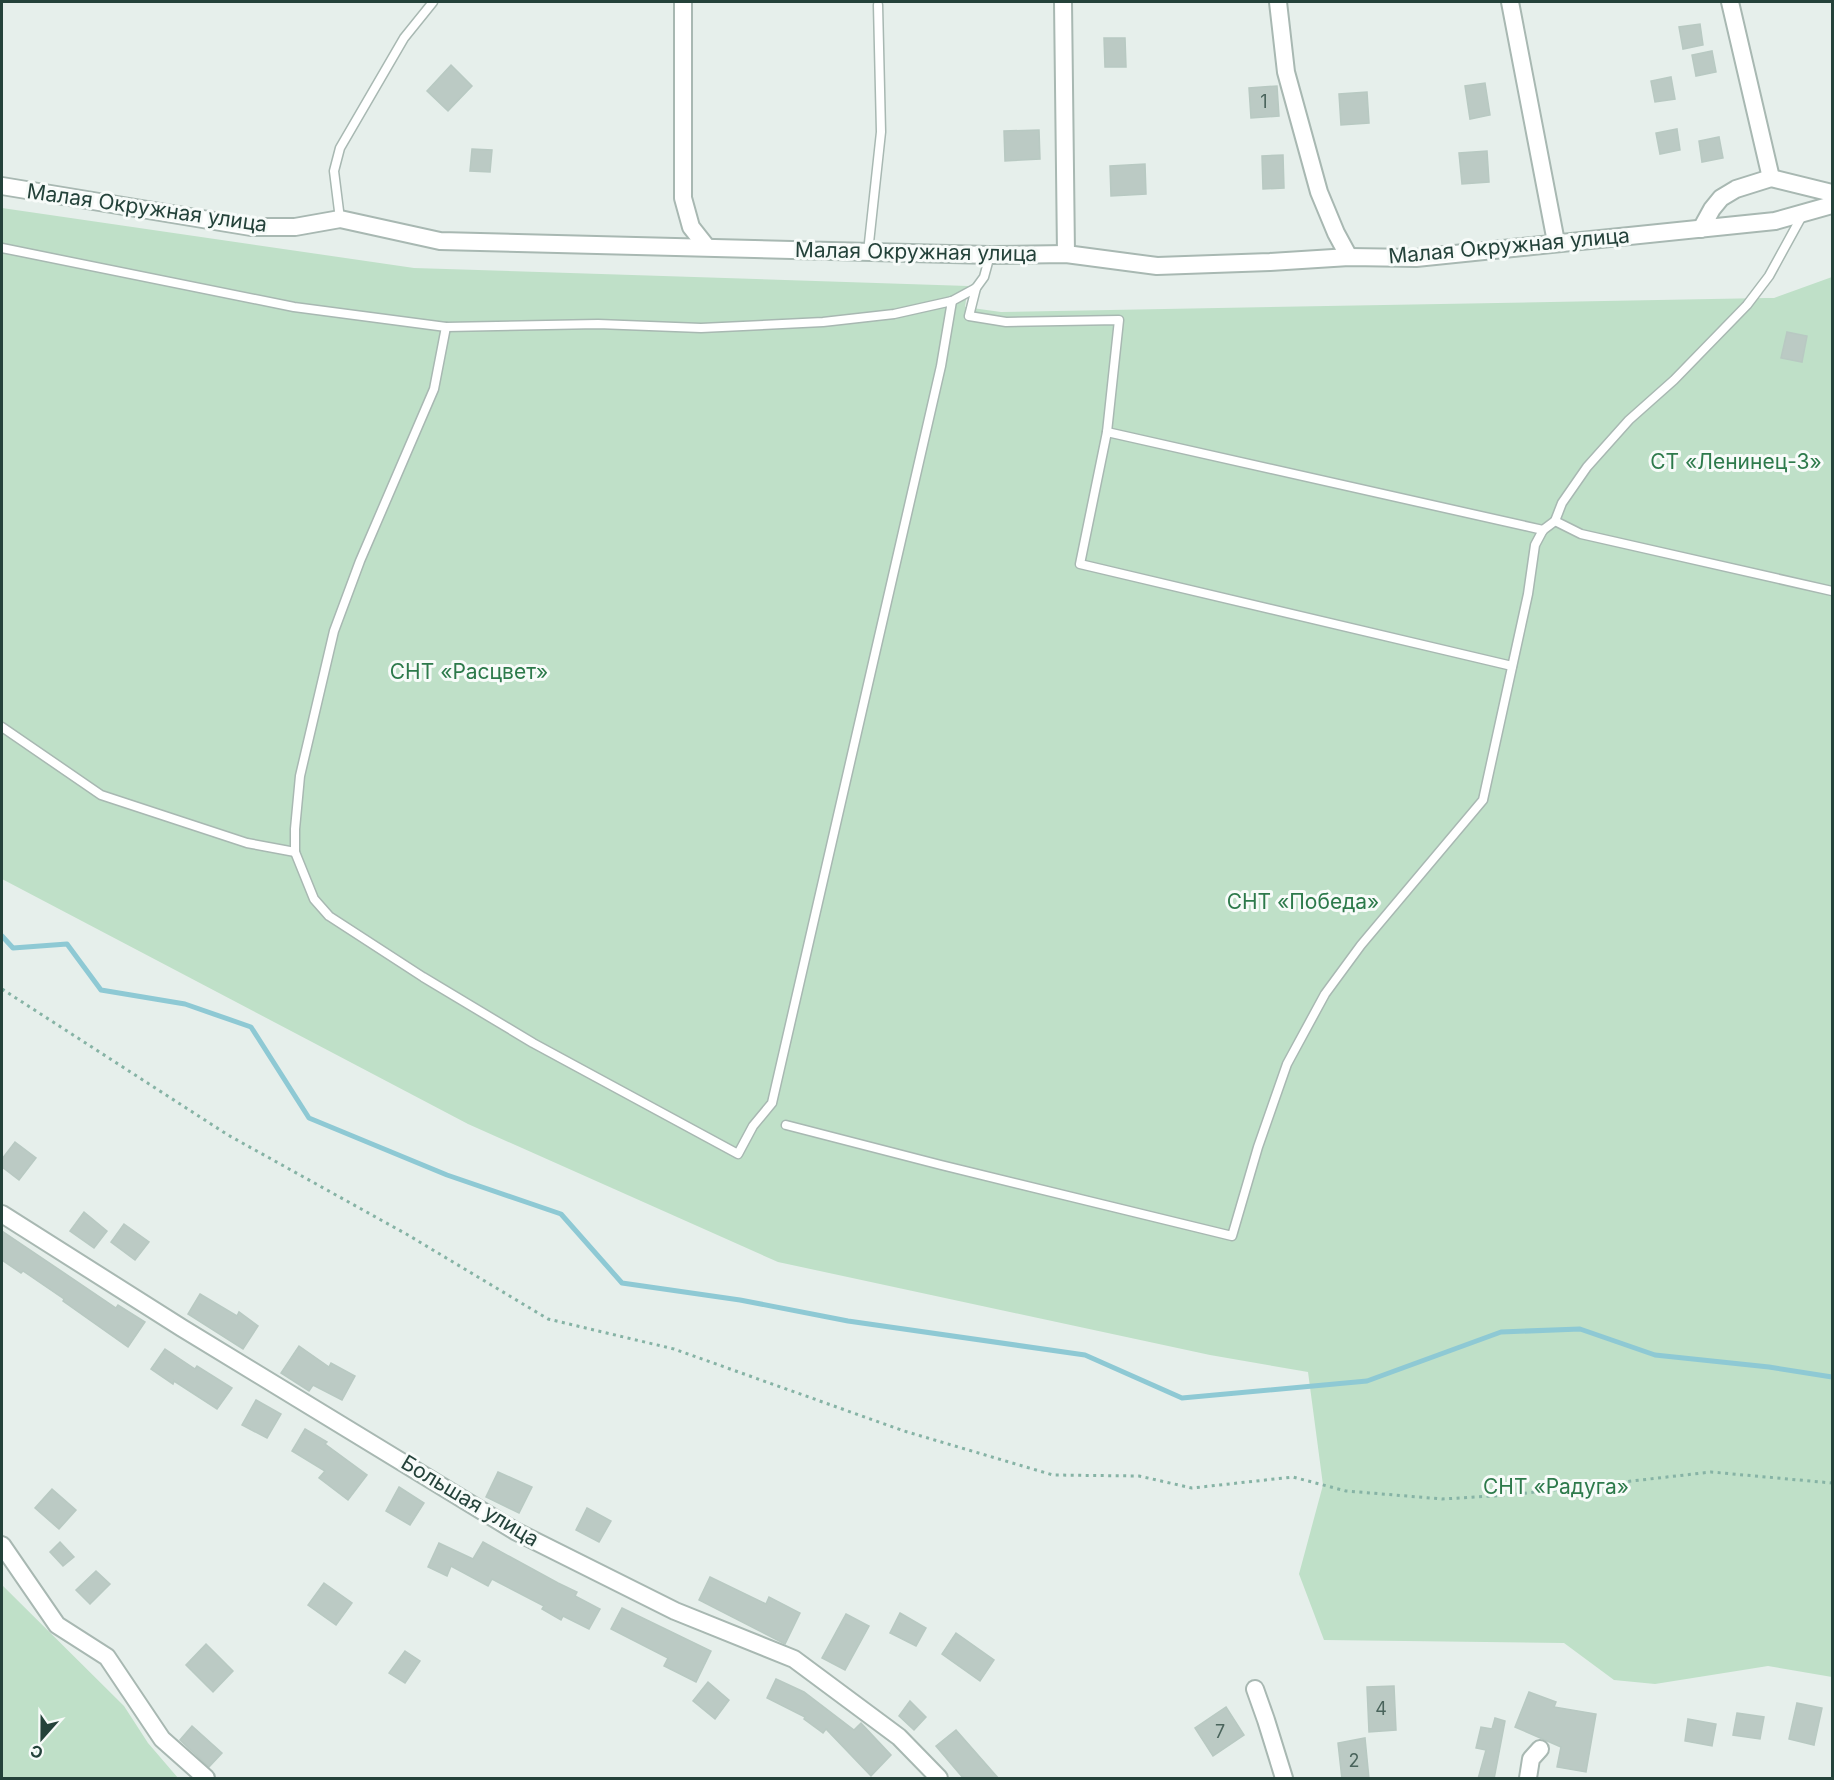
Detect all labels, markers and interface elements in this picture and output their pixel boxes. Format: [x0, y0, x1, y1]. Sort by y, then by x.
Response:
house number: 1 [1260, 91, 1268, 112]
street label: Малая Окружная улица [25, 178, 269, 237]
street label: Малая Окружная улица [1387, 222, 1631, 269]
street label: Малая Окружная улица [795, 237, 1037, 266]
park label: СТ «Ленинец-3» [1650, 449, 1822, 474]
park label: СНТ «Расцвет» [390, 659, 548, 684]
park label: СНТ «Победа» [1227, 889, 1379, 914]
street label: Большая улица [397, 1450, 544, 1552]
park label: СНТ «Радуга» [1483, 1474, 1629, 1499]
house number: 4 [1375, 1698, 1387, 1719]
north arrow [12, 1708, 72, 1768]
house number: 7 [1215, 1721, 1225, 1742]
text: С [27, 1740, 46, 1763]
house number: 2 [1349, 1750, 1359, 1771]

